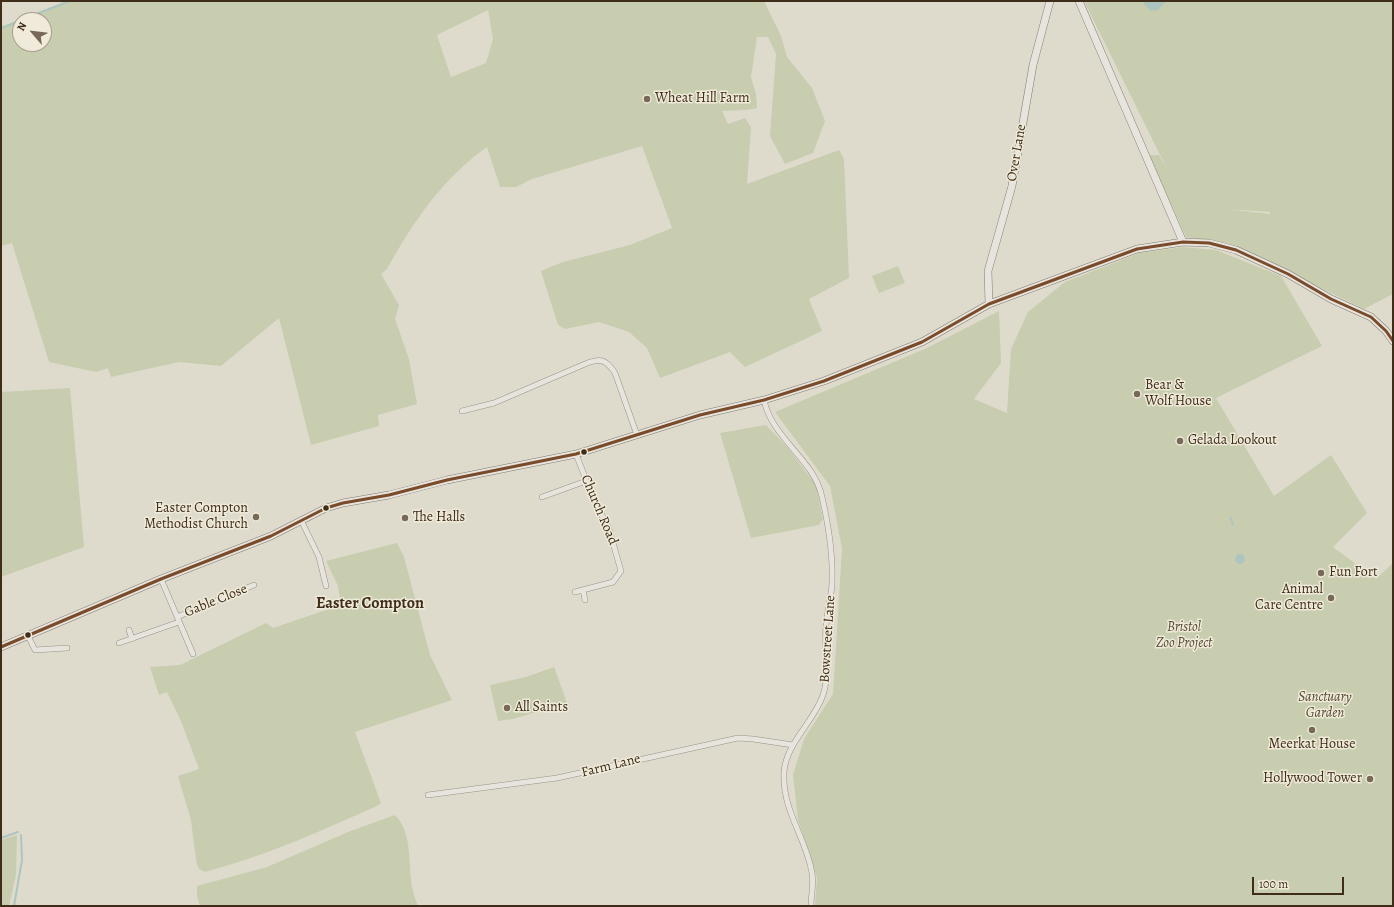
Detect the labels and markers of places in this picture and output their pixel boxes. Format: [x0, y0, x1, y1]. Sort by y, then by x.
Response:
place label: Wheat Hill Farm [655, 91, 750, 107]
marker: Wheat Hill Farm [642, 94, 652, 104]
place label: Bear & Wolf House [1145, 378, 1211, 410]
marker: Bear & Wolf House [1132, 389, 1142, 399]
place label: Gelada Lookout [1188, 433, 1277, 449]
marker: Gelada Lookout [1175, 436, 1185, 446]
unlabelled marker [579, 447, 589, 457]
place label: Easter Compton Methodist Church [144, 501, 248, 534]
unlabelled marker [321, 503, 331, 513]
place label: The Halls [413, 510, 465, 526]
marker: Easter Compton Methodist Church [251, 512, 261, 522]
marker: The Halls [400, 513, 410, 523]
place label: Fun Fort [1329, 565, 1378, 581]
marker: Fun Fort [1316, 568, 1326, 578]
place label: Animal Care Centre [1255, 582, 1323, 614]
marker: Animal Care Centre [1326, 593, 1336, 603]
unlabelled marker [23, 630, 33, 640]
place label: All Saints [515, 700, 568, 716]
marker: All Saints [502, 703, 512, 713]
marker: Meerkat House [1307, 725, 1317, 735]
place label: Meerkat House [1269, 737, 1355, 753]
place label: Hollywood Tower [1263, 771, 1362, 787]
marker: Hollywood Tower [1365, 774, 1375, 784]

